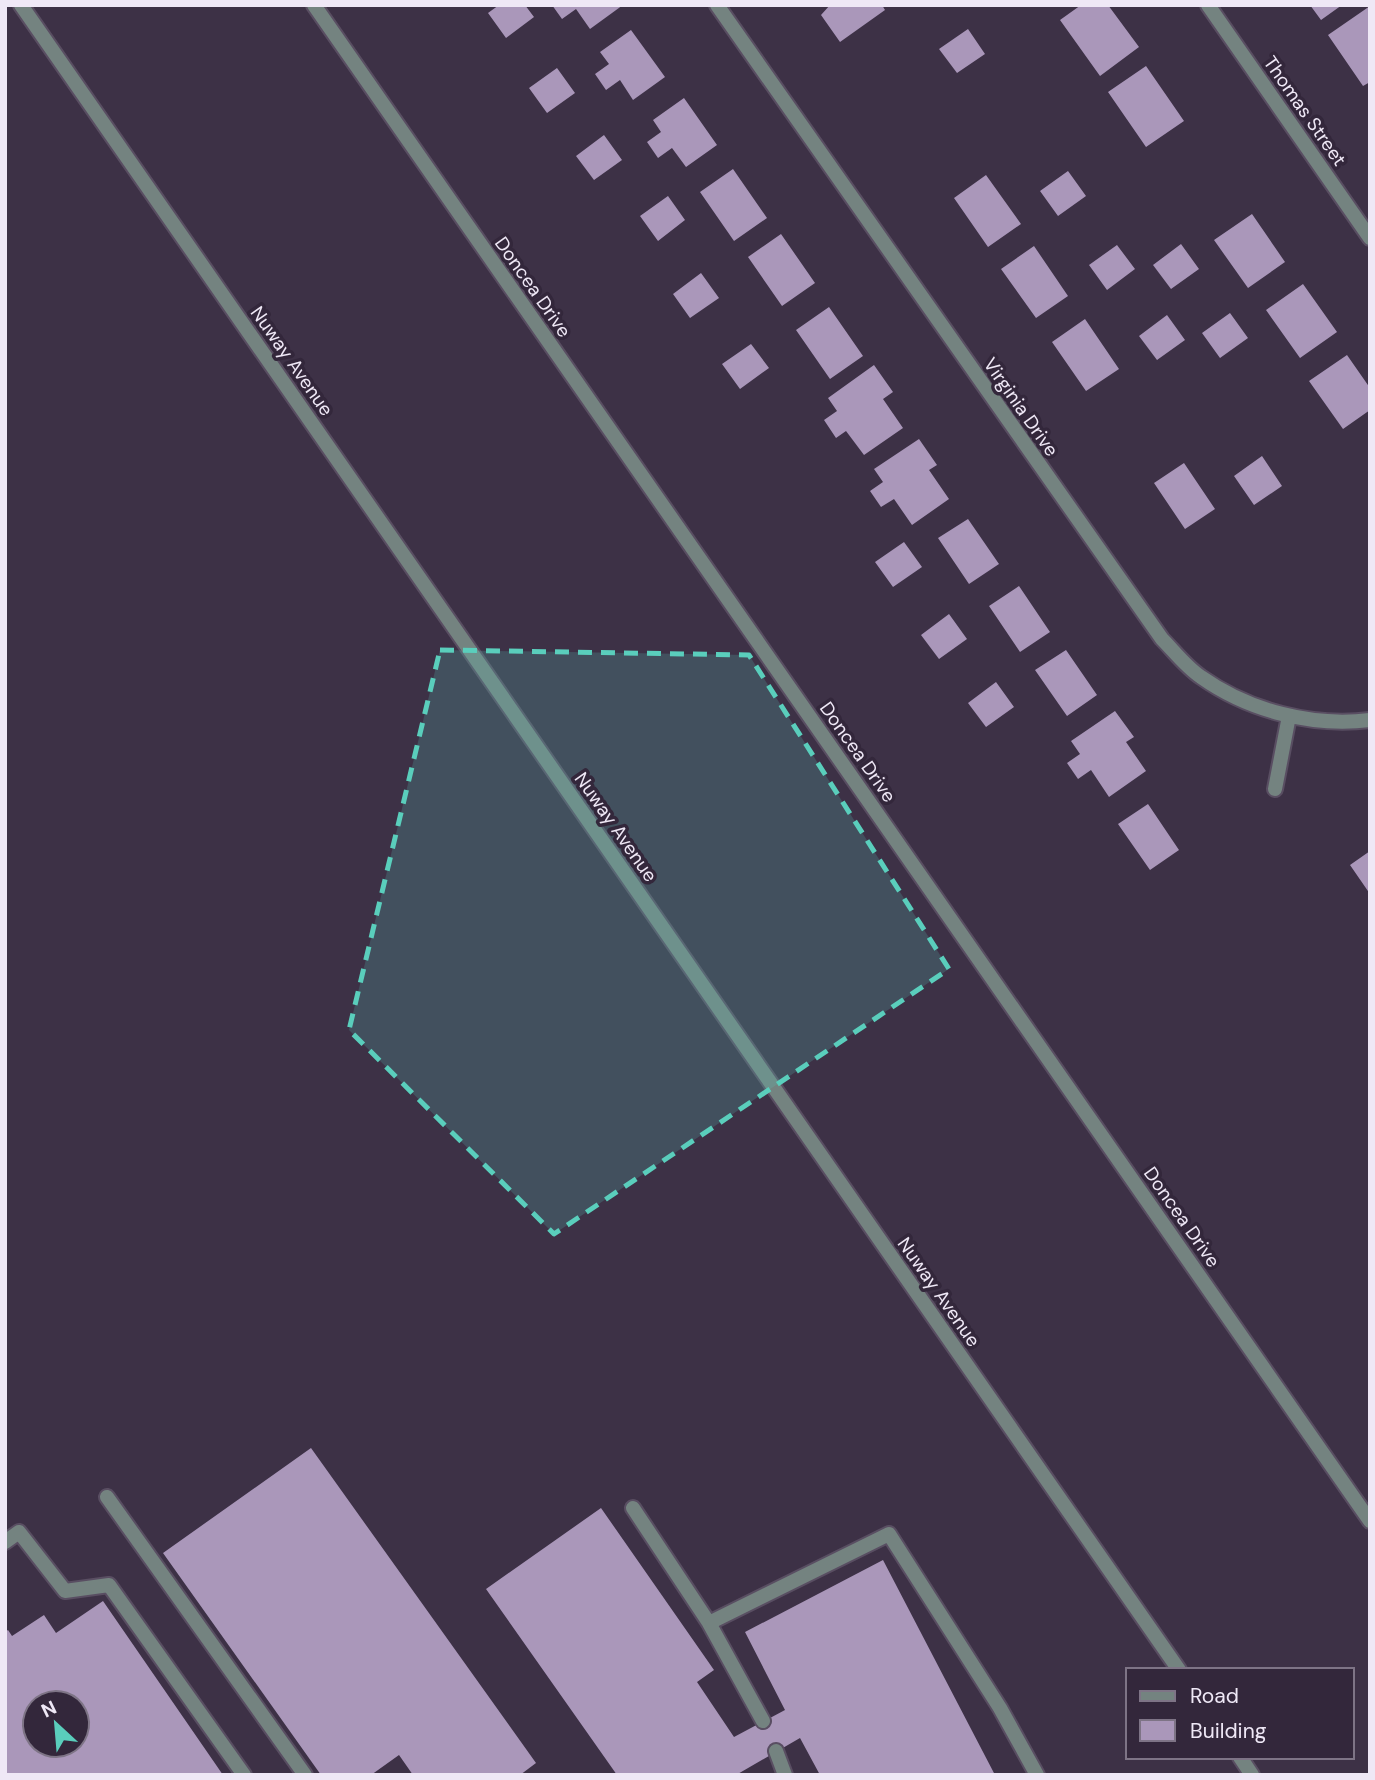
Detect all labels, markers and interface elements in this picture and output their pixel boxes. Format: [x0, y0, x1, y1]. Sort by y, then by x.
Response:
street label: Thomas Street [1258, 51, 1352, 171]
street label: Doncea Drive [489, 232, 577, 342]
street label: Nuway Avenue [245, 301, 339, 421]
street label: Virginia Drive [978, 353, 1064, 461]
street label: Doncea Drive [814, 697, 902, 807]
street label: Nuway Avenue [569, 767, 663, 887]
street label: Doncea Drive [1138, 1162, 1226, 1272]
street label: Nuway Avenue [892, 1232, 986, 1352]
legend [1126, 1668, 1354, 1759]
text: Road [1190, 1682, 1239, 1710]
north arrow [21, 1689, 91, 1759]
text: N [37, 1695, 60, 1723]
text: Building [1190, 1717, 1267, 1745]

